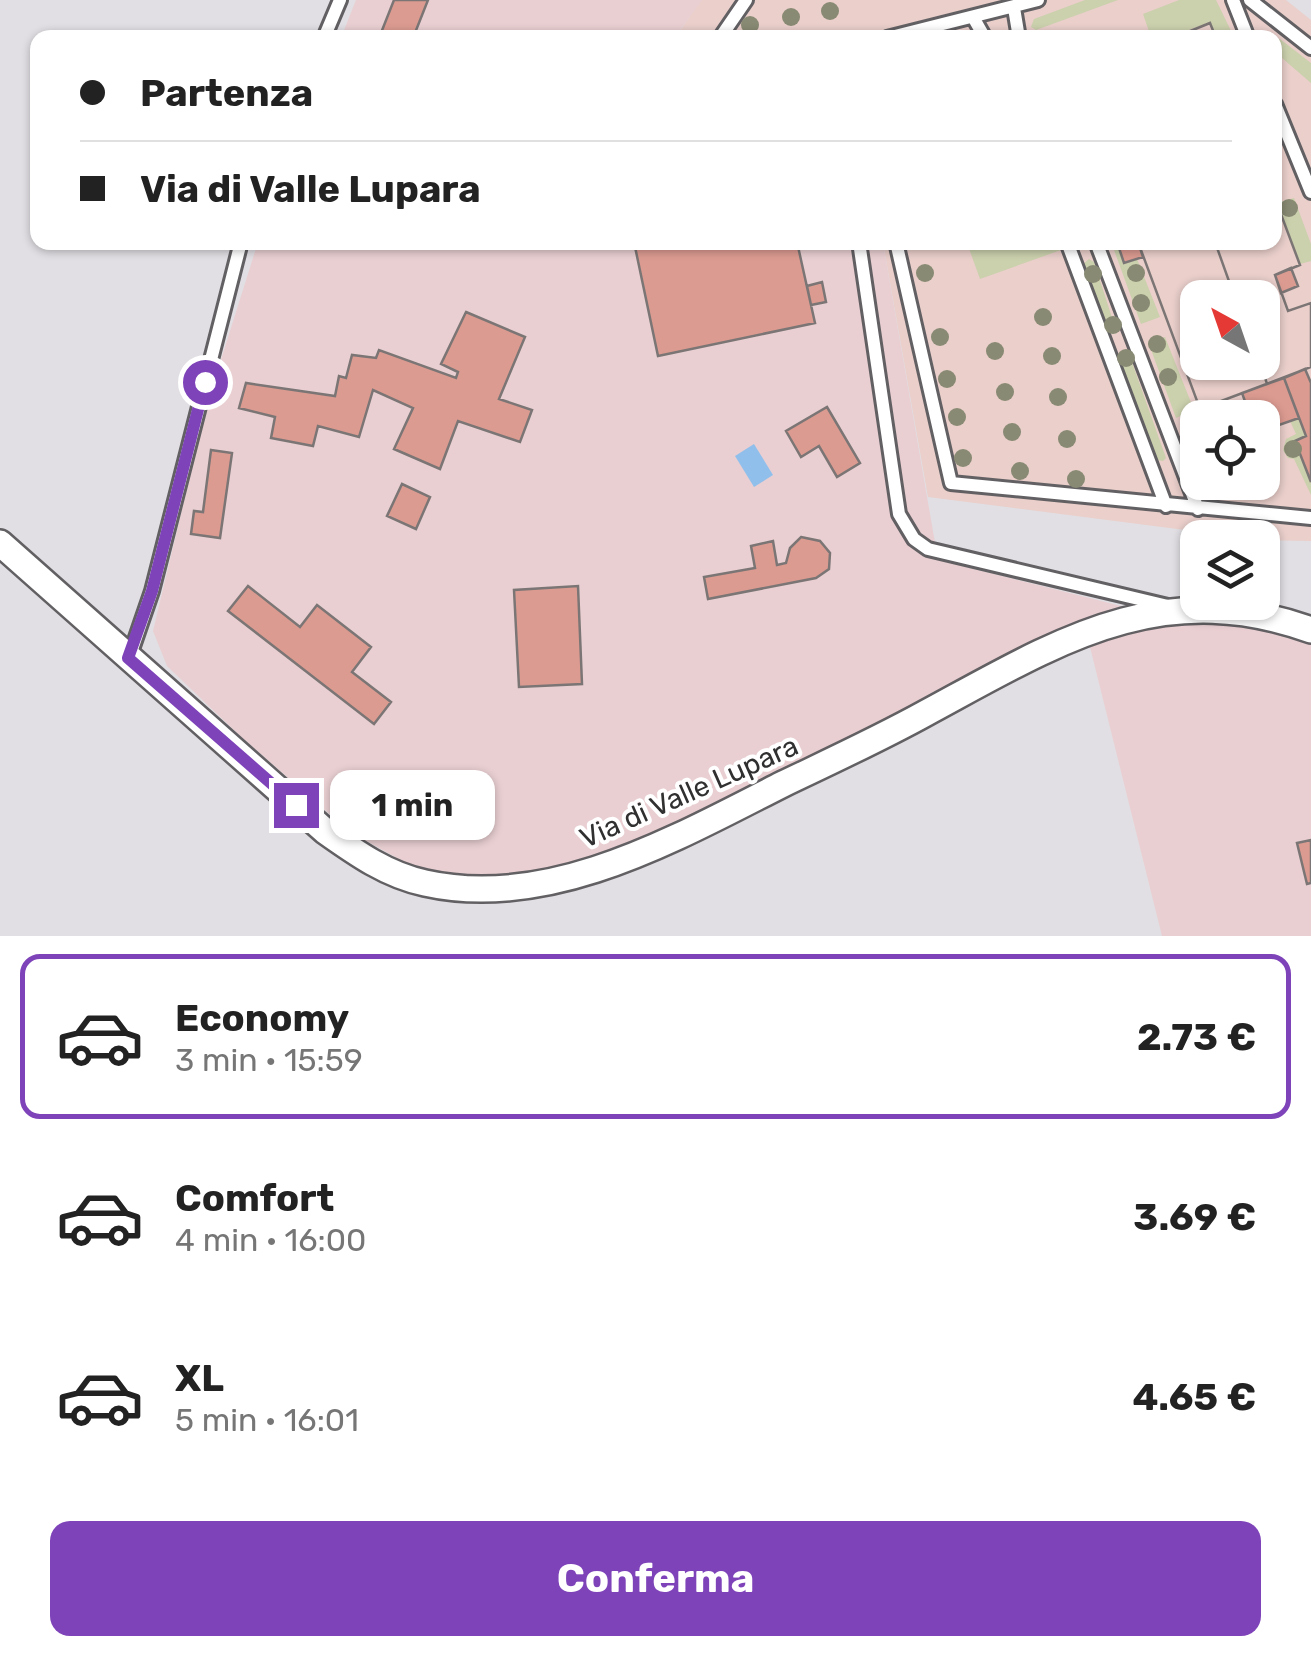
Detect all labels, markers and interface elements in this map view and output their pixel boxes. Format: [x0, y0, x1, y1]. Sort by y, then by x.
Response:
text: Partenza [140, 70, 313, 116]
text: Via di Valle Lupara [140, 166, 481, 212]
north arrow [1180, 280, 1280, 380]
map controls [1180, 280, 1280, 620]
route start [183, 360, 228, 405]
button: locate [1180, 400, 1280, 500]
button: layers [1180, 520, 1280, 620]
street label: Via di Valle Lupara [575, 729, 803, 855]
callout: 1 min [331, 770, 496, 840]
route end [274, 783, 319, 828]
text: 1 min [372, 786, 453, 824]
icon: car [55, 992, 145, 1082]
text: Economy [175, 995, 349, 1041]
text: 2.73 € [1137, 1014, 1256, 1060]
text: 3 min · 15:59 [175, 1041, 363, 1079]
icon: car [55, 1172, 145, 1262]
text: Comfort [175, 1175, 334, 1221]
text: 3.69 € [1133, 1194, 1256, 1240]
text: 4 min · 16:00 [175, 1221, 366, 1259]
icon: car [55, 1352, 145, 1442]
text: XL [175, 1355, 224, 1401]
text: 4.65 € [1133, 1374, 1256, 1420]
text: 5 min · 16:01 [175, 1401, 359, 1439]
button: Conferma [50, 1521, 1261, 1636]

